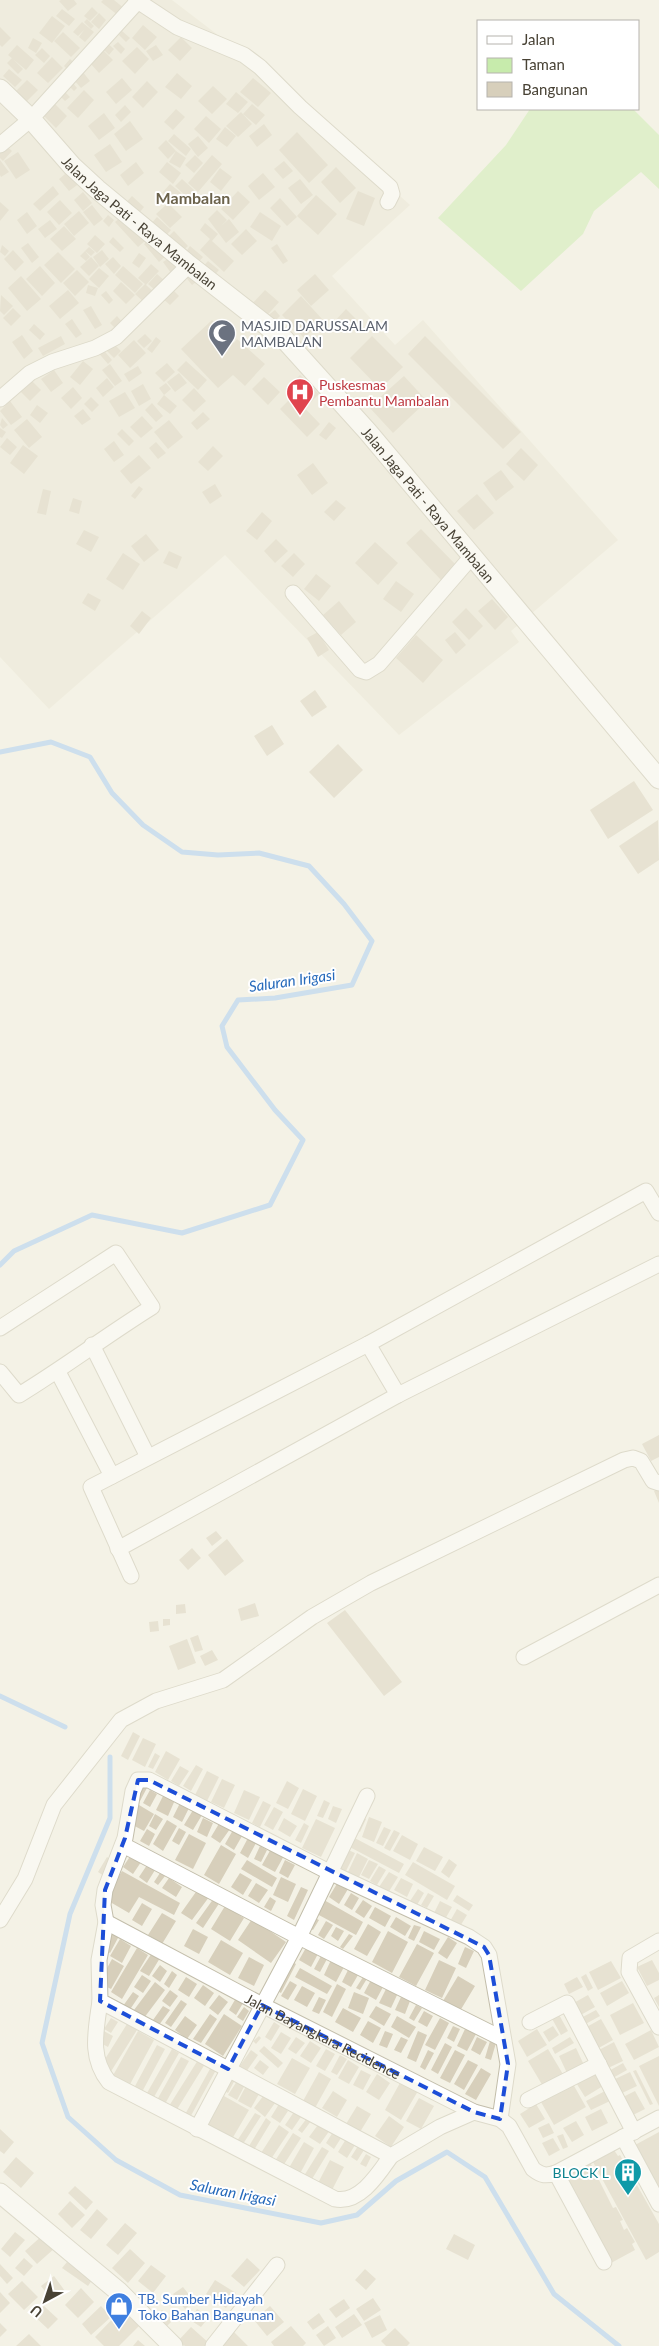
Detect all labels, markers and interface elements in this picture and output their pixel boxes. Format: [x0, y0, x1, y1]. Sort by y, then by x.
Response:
legend [477, 20, 639, 110]
text: Jalan [522, 30, 555, 48]
text: Taman [522, 55, 565, 73]
text: Bangunan [522, 80, 588, 98]
street label: Jalan Jaga Pati - Raya Mambalan [59, 153, 221, 293]
district label: Mambalan [156, 188, 230, 207]
place label: MASJID DARUSSALAM MAMBALAN [241, 317, 388, 350]
mosque icon: MASJID DARUSSALAM MAMBALAN [207, 318, 237, 357]
place label: Puskesmas Pembantu Mambalan [319, 376, 449, 409]
hospital icon: Puskesmas Pembantu Mambalan [285, 377, 315, 416]
street label: Jalan Jaga Pati - Raya Mambalan [359, 423, 499, 586]
water label: Saluran Irigasi [248, 965, 337, 995]
street label: Jalan Bayangkara Recidence [243, 1989, 403, 2082]
building icon: BLOCK L [613, 2157, 643, 2196]
place label: BLOCK L [553, 2164, 609, 2181]
water label: Saluran Irigasi [189, 2175, 278, 2209]
north arrow [20, 2276, 70, 2326]
place label: TB. Sumber Hidayah Toko Bahan Bangunan [138, 2290, 274, 2323]
shop icon: TB. Sumber Hidayah Toko Bahan Bangunan [104, 2291, 134, 2330]
text: U [27, 2301, 46, 2321]

